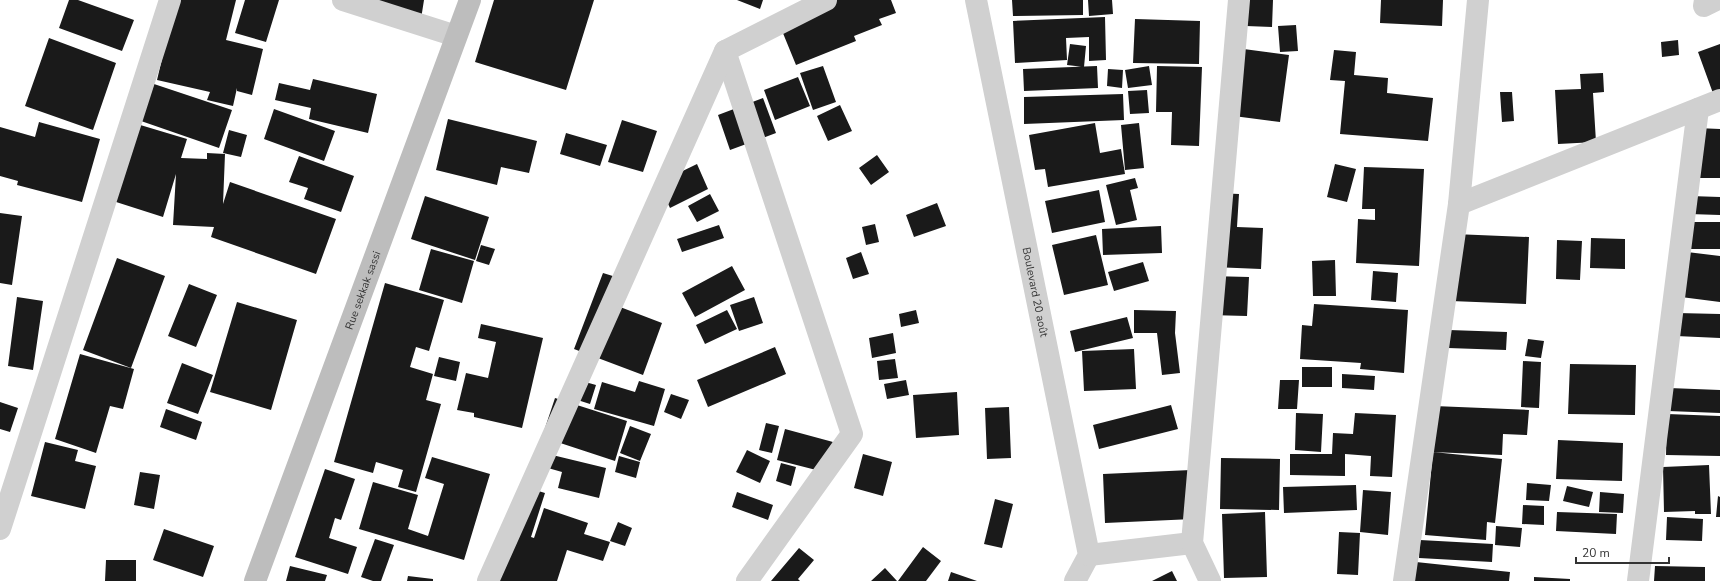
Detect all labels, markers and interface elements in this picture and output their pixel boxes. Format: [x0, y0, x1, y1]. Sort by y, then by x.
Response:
street label: Boulevard 20 août [1019, 246, 1051, 338]
street label: Rue sekkak sassi [342, 249, 384, 332]
scale bar [1576, 539, 1669, 565]
text: 20 m [1582, 545, 1610, 561]

